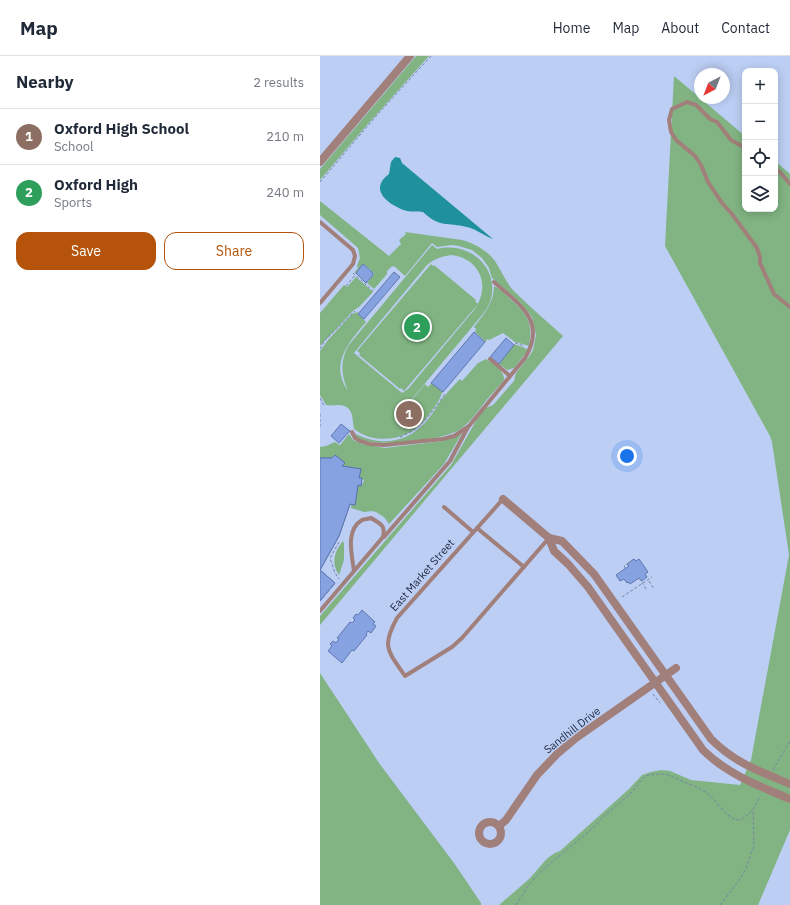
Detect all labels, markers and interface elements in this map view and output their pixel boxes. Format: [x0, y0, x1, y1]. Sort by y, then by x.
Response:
text: Map [20, 16, 58, 40]
text: Home [553, 19, 590, 37]
text: Map [612, 19, 639, 37]
text: About [661, 19, 699, 37]
text: Contact [721, 19, 770, 37]
north arrow [694, 68, 730, 104]
map controls [742, 68, 778, 212]
button: + [742, 68, 778, 104]
text: Nearby [16, 71, 74, 93]
text: 2 results [253, 74, 304, 91]
button: − [742, 104, 778, 140]
text: Oxford High School [54, 119, 189, 138]
text: 1 [25, 128, 33, 145]
text: 210 m [266, 128, 304, 145]
text: School [54, 138, 94, 155]
button: locate [742, 140, 778, 176]
text: Oxford High [54, 175, 138, 194]
button: layers [742, 176, 778, 212]
text: 2 [25, 184, 33, 201]
text: 240 m [266, 184, 304, 201]
text: Sports [54, 194, 92, 211]
button: Save [16, 232, 156, 270]
button: Share [164, 232, 304, 270]
pin: 2 [404, 312, 430, 342]
pin: 1 [396, 399, 422, 429]
your location [617, 446, 637, 466]
street label: East Market Street [387, 536, 457, 614]
street label: Sandhill Drive [541, 704, 603, 756]

